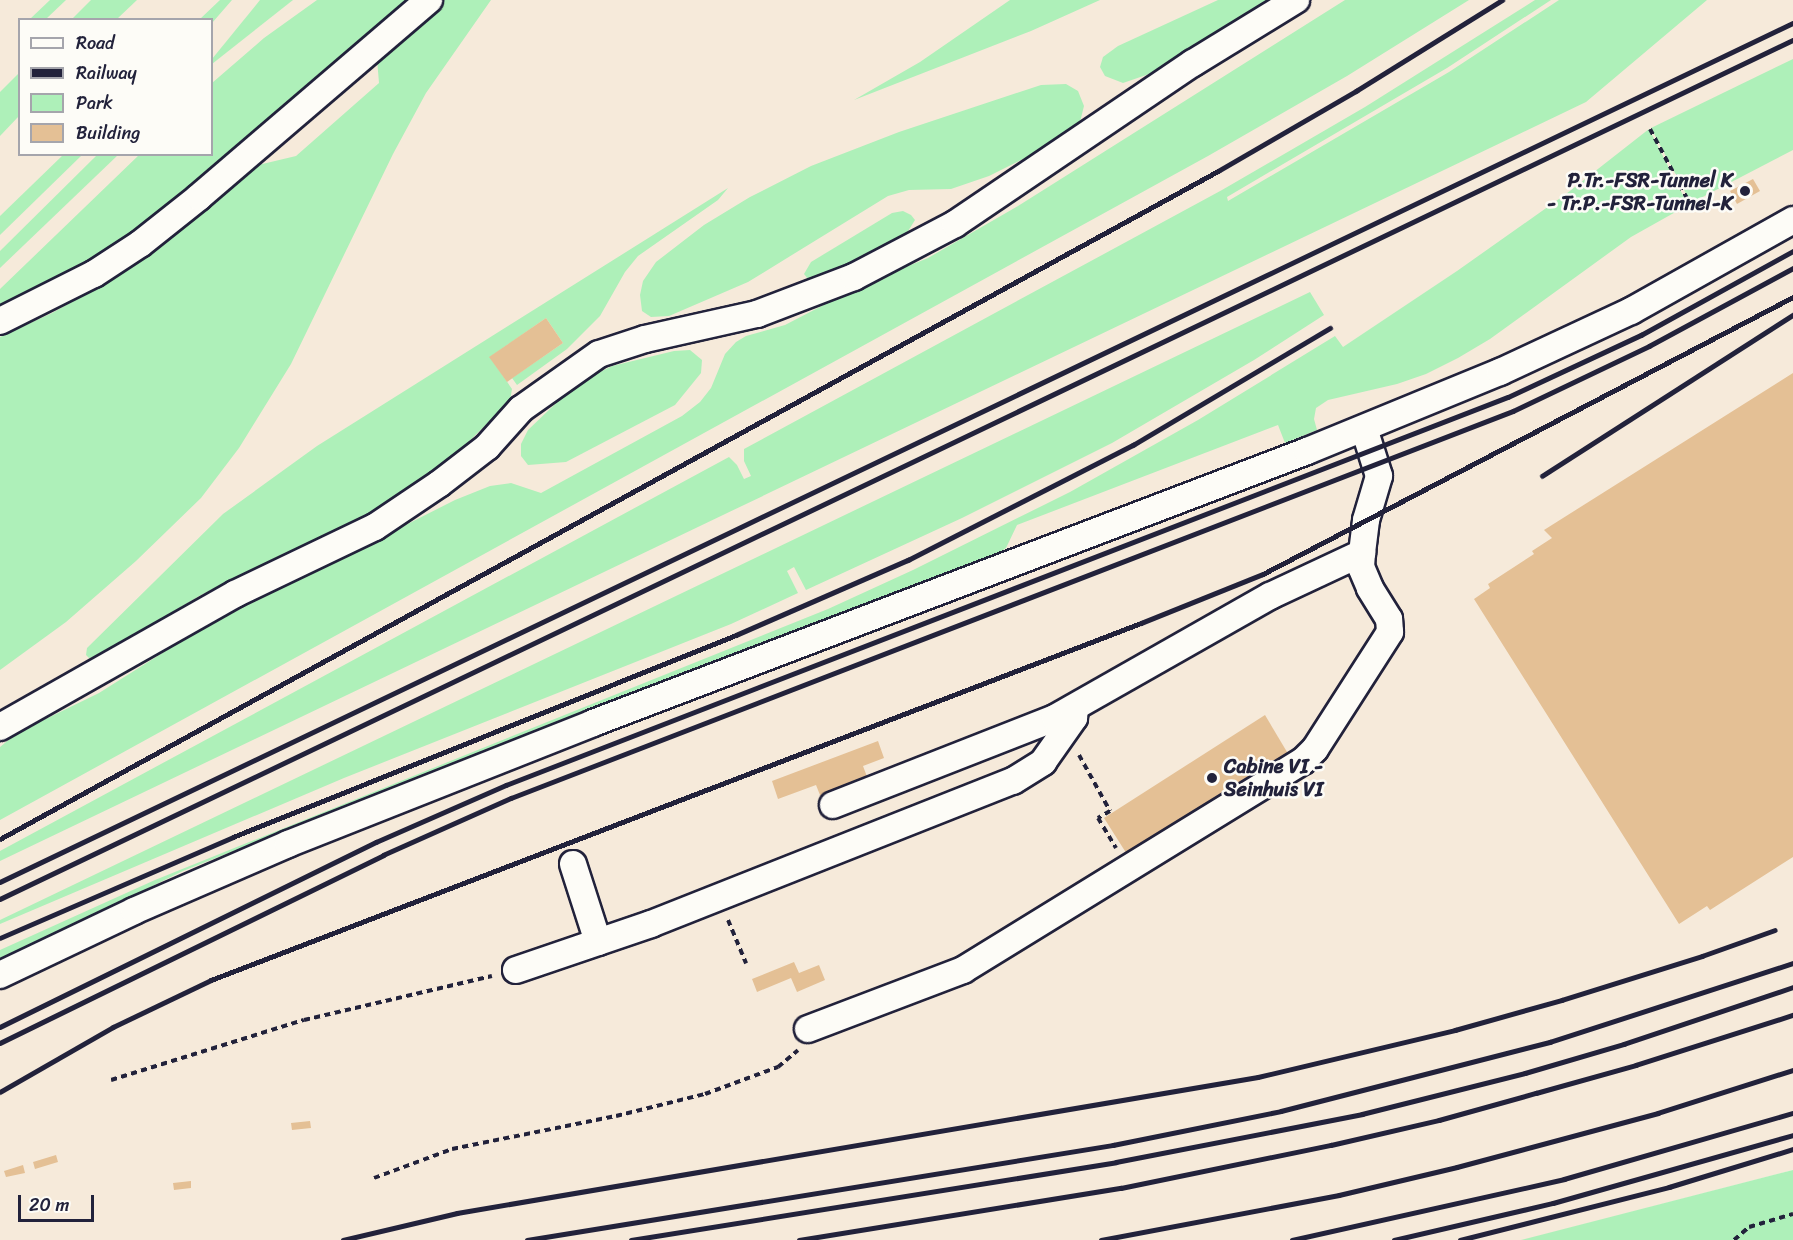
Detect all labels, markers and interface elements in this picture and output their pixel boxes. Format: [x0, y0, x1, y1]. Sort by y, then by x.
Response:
legend [18, 18, 213, 156]
text: Road [76, 27, 115, 59]
text: Railway [76, 57, 137, 89]
text: Park [76, 87, 113, 119]
text: Building [76, 117, 140, 149]
place label: P.Tr.-FSR-Tunnel K - Tr.P.-FSR-Tunnel-K [1547, 168, 1733, 215]
marker: P.Tr.-FSR-Tunnel K - Tr.P.-FSR-Tunnel-K [1738, 184, 1752, 198]
place label: Cabine VI - Seinhuis VI [1224, 754, 1323, 801]
marker: Cabine VI - Seinhuis VI [1205, 771, 1219, 785]
scale bar [21, 1183, 98, 1221]
text: 20 m [29, 1189, 69, 1221]

